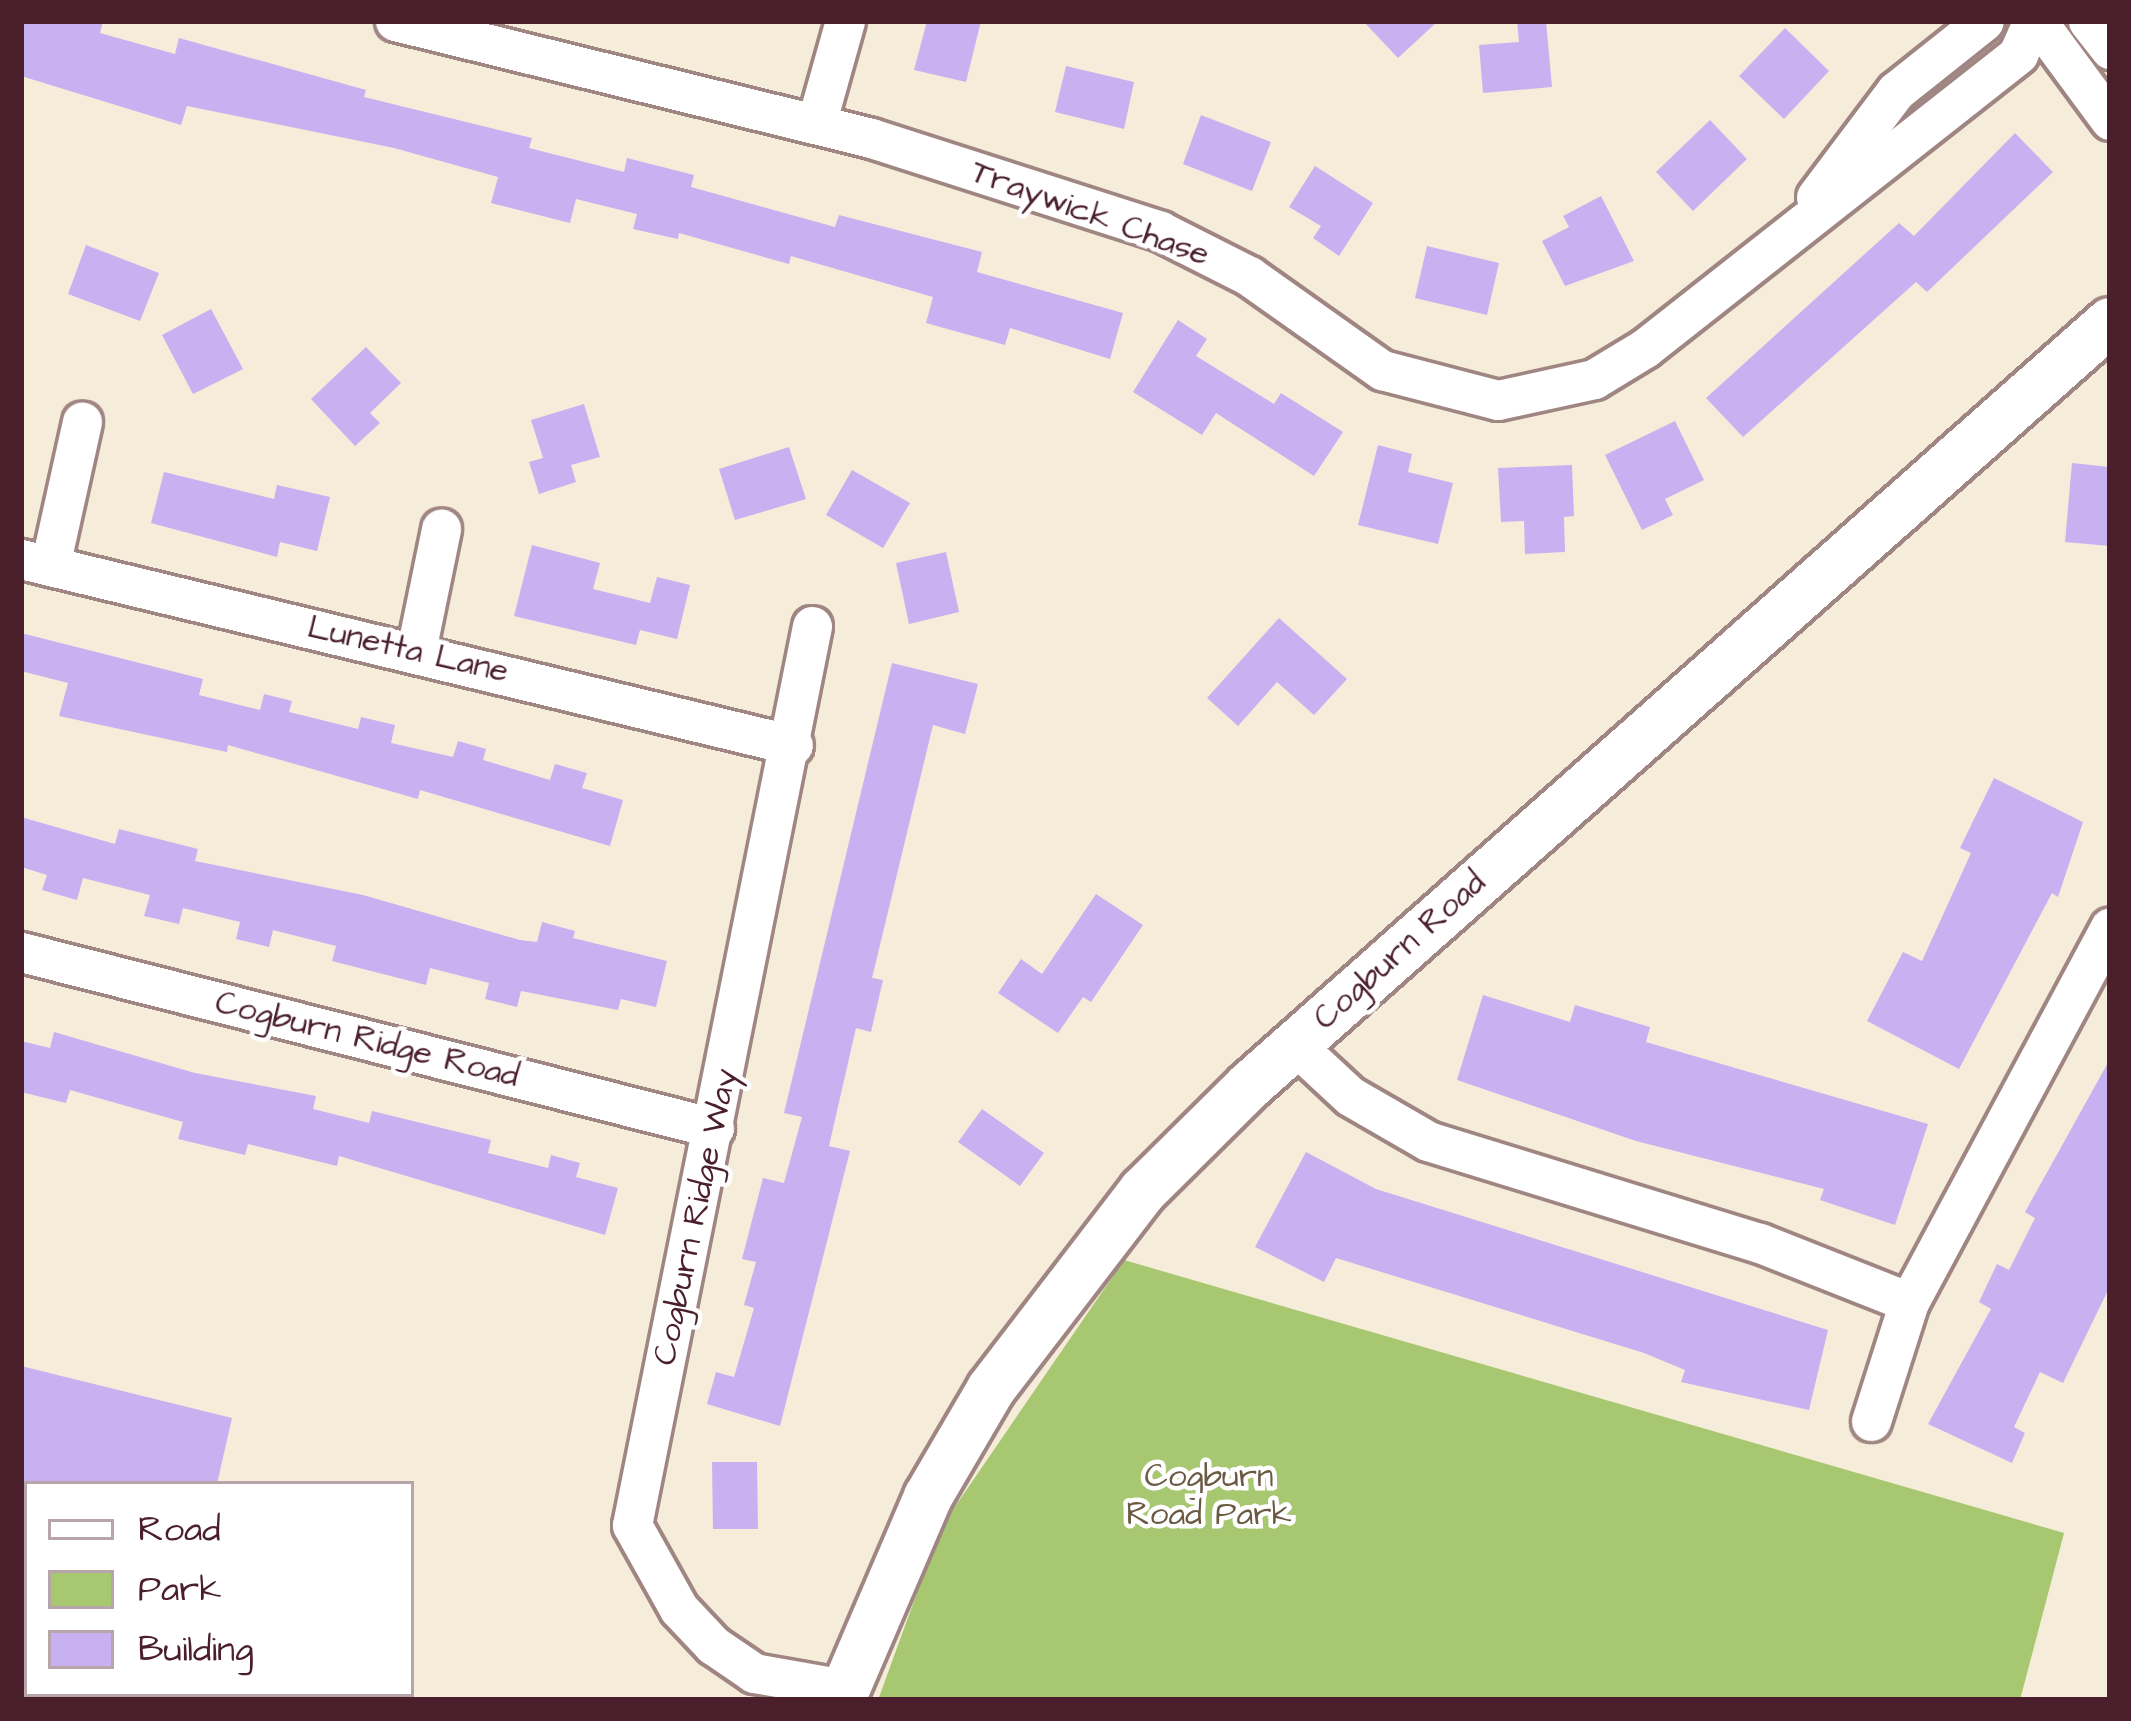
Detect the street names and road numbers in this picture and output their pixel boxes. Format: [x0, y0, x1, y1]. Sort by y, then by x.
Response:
street label: Traywick Chase [965, 153, 1215, 275]
street label: Lunetta Lane [304, 608, 512, 692]
street label: Cogburn Road [1306, 863, 1494, 1039]
street label: Cogburn Ridge Road [211, 983, 523, 1097]
street label: Cogburn Ridge Way [645, 1065, 747, 1369]

